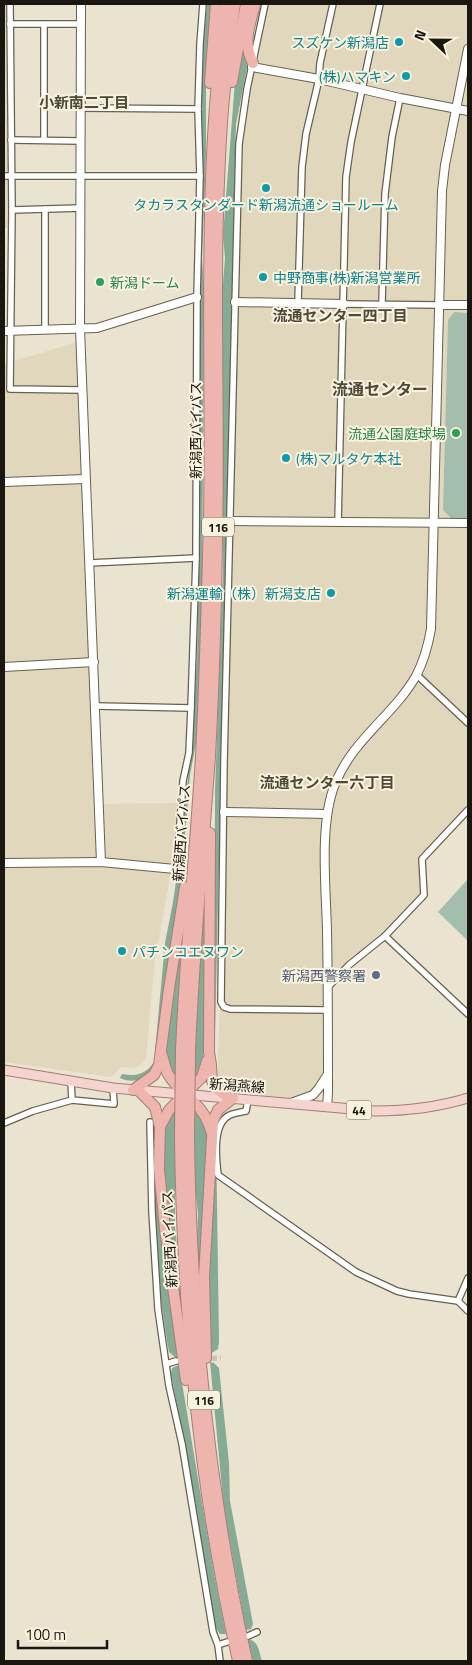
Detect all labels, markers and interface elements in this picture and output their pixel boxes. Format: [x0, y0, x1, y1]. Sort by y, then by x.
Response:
north arrow [407, 15, 457, 65]
text: N [408, 27, 431, 43]
place label: スズケン新潟店 [291, 32, 389, 53]
marker: スズケン新潟店 [393, 36, 405, 48]
place label: (株)ハマキン [319, 66, 396, 87]
marker: (株)ハマキン [400, 70, 412, 82]
district label: 小新南二丁目 [39, 91, 129, 114]
marker: タカラスタンダード新潟流通ショールーム [260, 182, 272, 194]
place label: タカラスタンダード新潟流通ショールーム [133, 194, 399, 215]
place label: 中野商事(株)新潟営業所 [273, 267, 420, 288]
marker: 中野商事(株)新潟営業所 [257, 271, 269, 283]
place label: 新潟ドーム [110, 272, 180, 293]
marker: 新潟ドーム [94, 276, 106, 288]
district label: 流通センター四丁目 [272, 304, 408, 327]
district label: 流通センター [332, 377, 428, 401]
street label: 新潟西バイパス [185, 381, 206, 479]
place label: 流通公園庭球場 [348, 423, 446, 444]
marker: 流通公園庭球場 [450, 427, 462, 439]
place label: (株)マルタケ本社 [296, 448, 401, 469]
marker: (株)マルタケ本社 [280, 452, 292, 464]
road number: 116 [202, 518, 234, 536]
place label: 新潟運輸（株）新潟支店 [167, 583, 321, 604]
marker: 新潟運輸（株）新潟支店 [325, 587, 337, 599]
district label: 流通センター六丁目 [259, 771, 395, 794]
street label: 新潟西バイパス [167, 784, 195, 882]
place label: パチンコエヌワン [132, 941, 244, 962]
marker: パチンコエヌワン [116, 945, 128, 957]
place label: 新潟西警察署 [282, 965, 366, 986]
marker: 新潟西警察署 [370, 969, 382, 981]
street label: 新潟燕線 [208, 1073, 266, 1097]
road number: 44 [346, 1100, 372, 1120]
street label: 新潟西バイパス [156, 1190, 182, 1288]
road number: 116 [188, 1390, 220, 1410]
scale bar [18, 1618, 106, 1650]
text: 100 m [25, 1623, 66, 1646]

